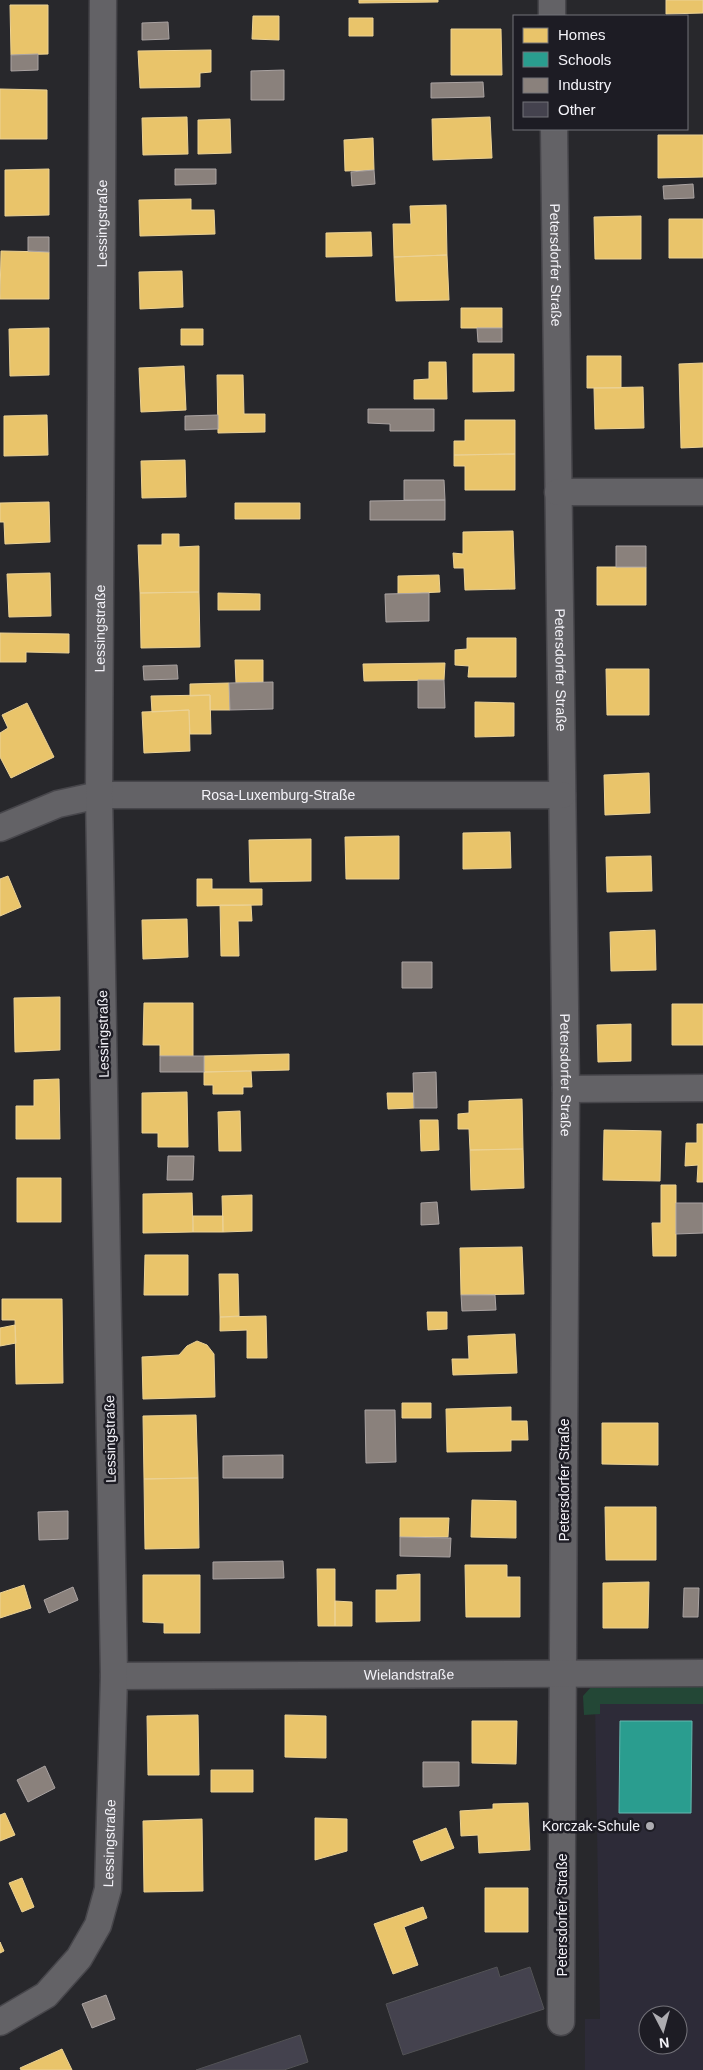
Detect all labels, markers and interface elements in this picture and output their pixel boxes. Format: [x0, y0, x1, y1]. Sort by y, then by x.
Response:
legend [513, 15, 688, 130]
text: Homes [558, 26, 606, 43]
text: Schools [558, 51, 611, 68]
text: Industry [558, 76, 612, 93]
text: Other [558, 101, 596, 118]
street label: Lessingstraße [94, 179, 110, 268]
street label: Petersdorfer Straße [547, 203, 564, 327]
street label: Lessingstraße [92, 584, 108, 673]
street label: Petersdorfer Straße [552, 608, 570, 732]
street label: Rosa-Luxemburg-Straße [201, 787, 356, 803]
street label: Lessingstraße [94, 990, 112, 1078]
street label: Petersdorfer Straße [557, 1013, 574, 1137]
street label: Lessingstraße [101, 1395, 119, 1483]
street label: Petersdorfer Straße [556, 1418, 572, 1541]
street label: Wielandstraße [364, 1666, 454, 1683]
street label: Lessingstraße [100, 1799, 119, 1888]
place label: Korczak-Schule [542, 1818, 640, 1834]
marker: Korczak-Schule [644, 1820, 656, 1832]
street label: Petersdorfer Straße [554, 1853, 570, 1976]
north arrow [638, 2005, 688, 2055]
text: N [658, 2034, 670, 2051]

